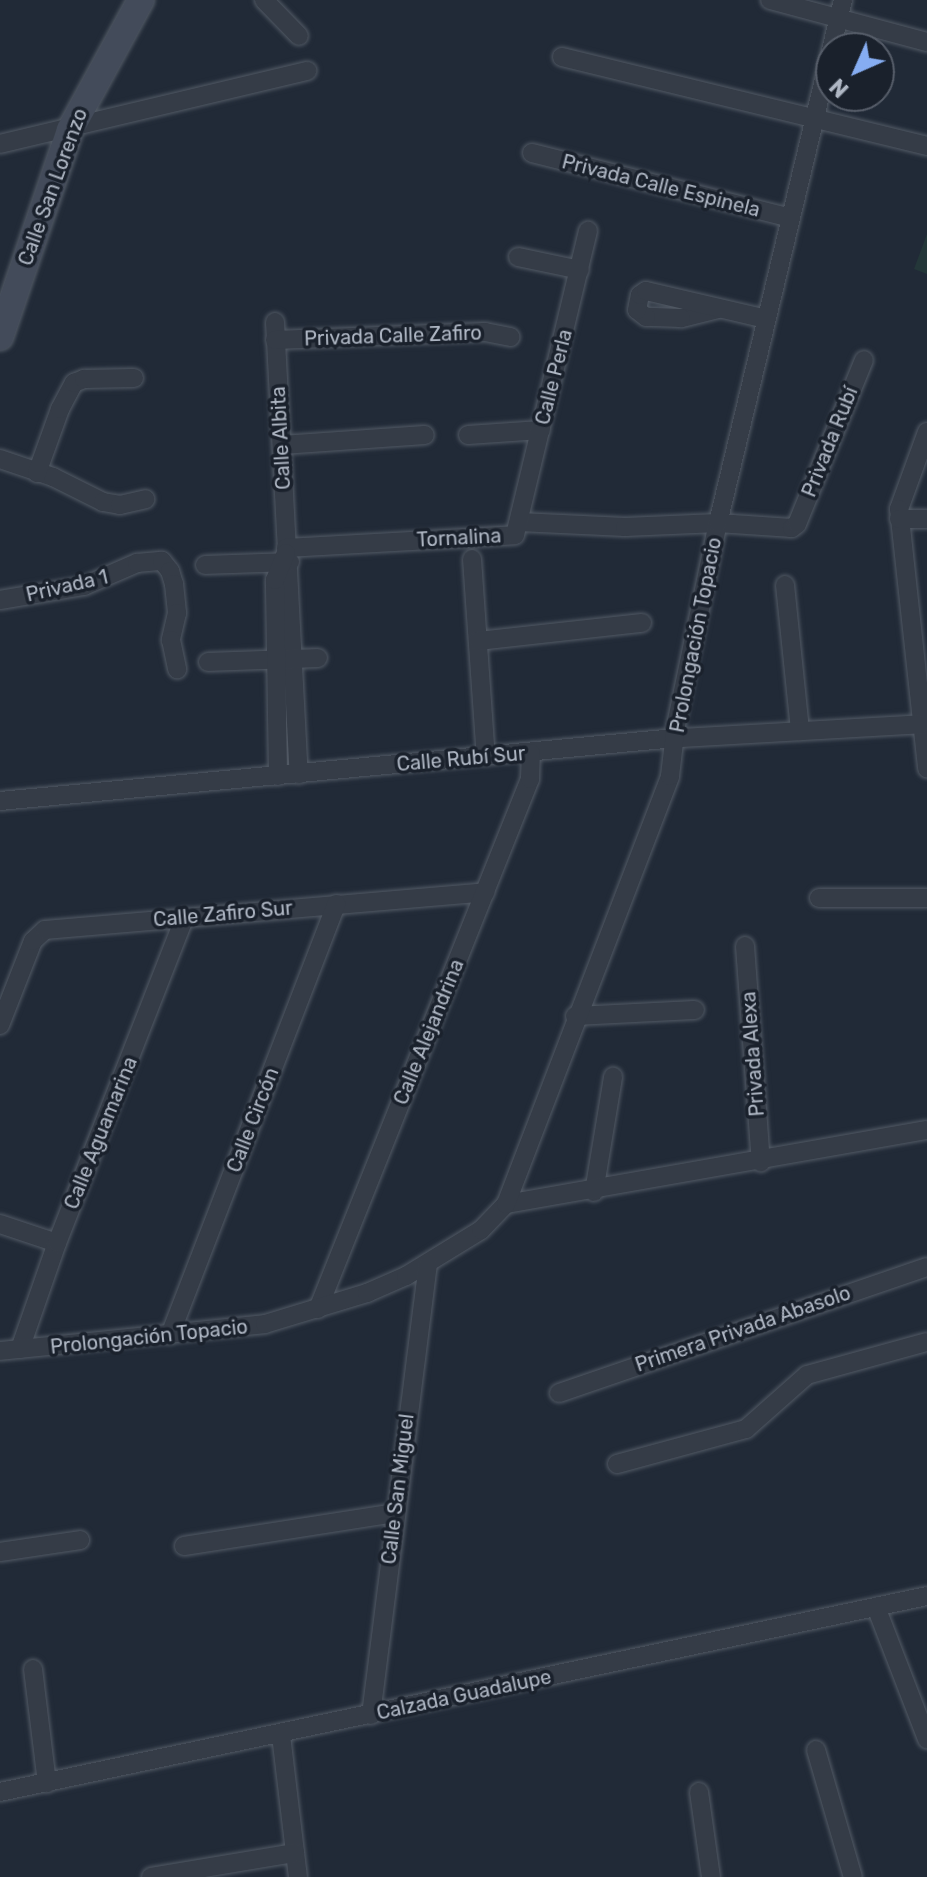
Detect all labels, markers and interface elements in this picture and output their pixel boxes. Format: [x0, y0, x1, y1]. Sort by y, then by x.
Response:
north arrow [815, 32, 895, 112]
text: N [824, 73, 854, 103]
street label: Calle San Lorenzo [13, 105, 93, 269]
street label: Privada Calle Espinela [559, 150, 763, 222]
street label: Privada Calle Zafiro [304, 321, 482, 351]
street label: Calle Perla [531, 327, 577, 427]
street label: Privada Rubí [797, 383, 863, 501]
street label: Calle Albita [266, 385, 296, 491]
street label: Tornalina [416, 524, 502, 552]
street label: Prolongación Topacio [665, 535, 727, 735]
street label: Privada 1 [24, 565, 110, 607]
street label: Calle Rubí Sur [396, 741, 526, 777]
street label: Calle Zafiro Sur [152, 896, 294, 932]
street label: Calle Alejandrina [389, 955, 469, 1109]
street label: Privada Alexa [737, 990, 769, 1118]
street label: Calle Aguamarina [59, 1053, 143, 1213]
street label: Calle Circón [222, 1064, 284, 1176]
street label: Primera Privada Abasolo [632, 1281, 854, 1377]
street label: Prolongación Topacio [49, 1315, 249, 1359]
street label: Calle San Miguel [377, 1412, 419, 1566]
street label: Calzada Guadalupe [374, 1665, 554, 1725]

